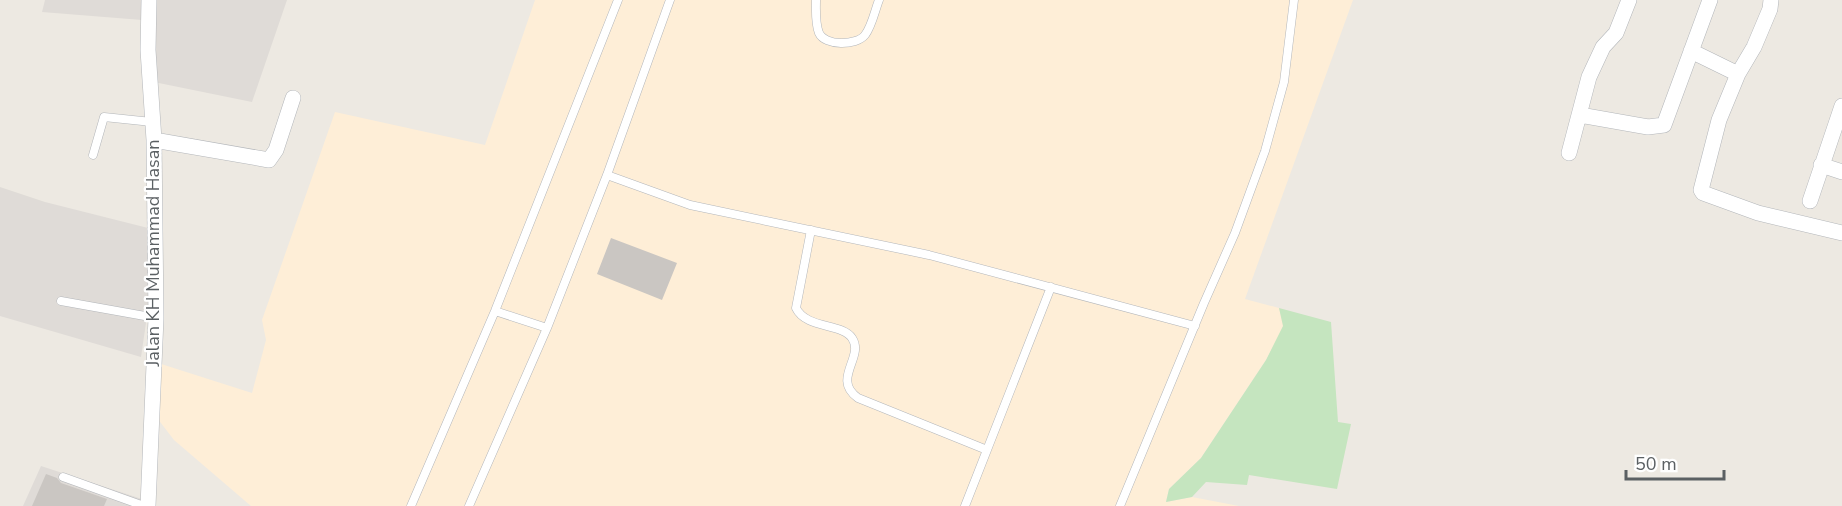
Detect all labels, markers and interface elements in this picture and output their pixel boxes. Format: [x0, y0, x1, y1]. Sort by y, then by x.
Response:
street label: Jalan KH Muhammad Hasan [141, 139, 165, 368]
scale bar [1626, 443, 1724, 481]
text: 50 m [1635, 452, 1677, 476]

